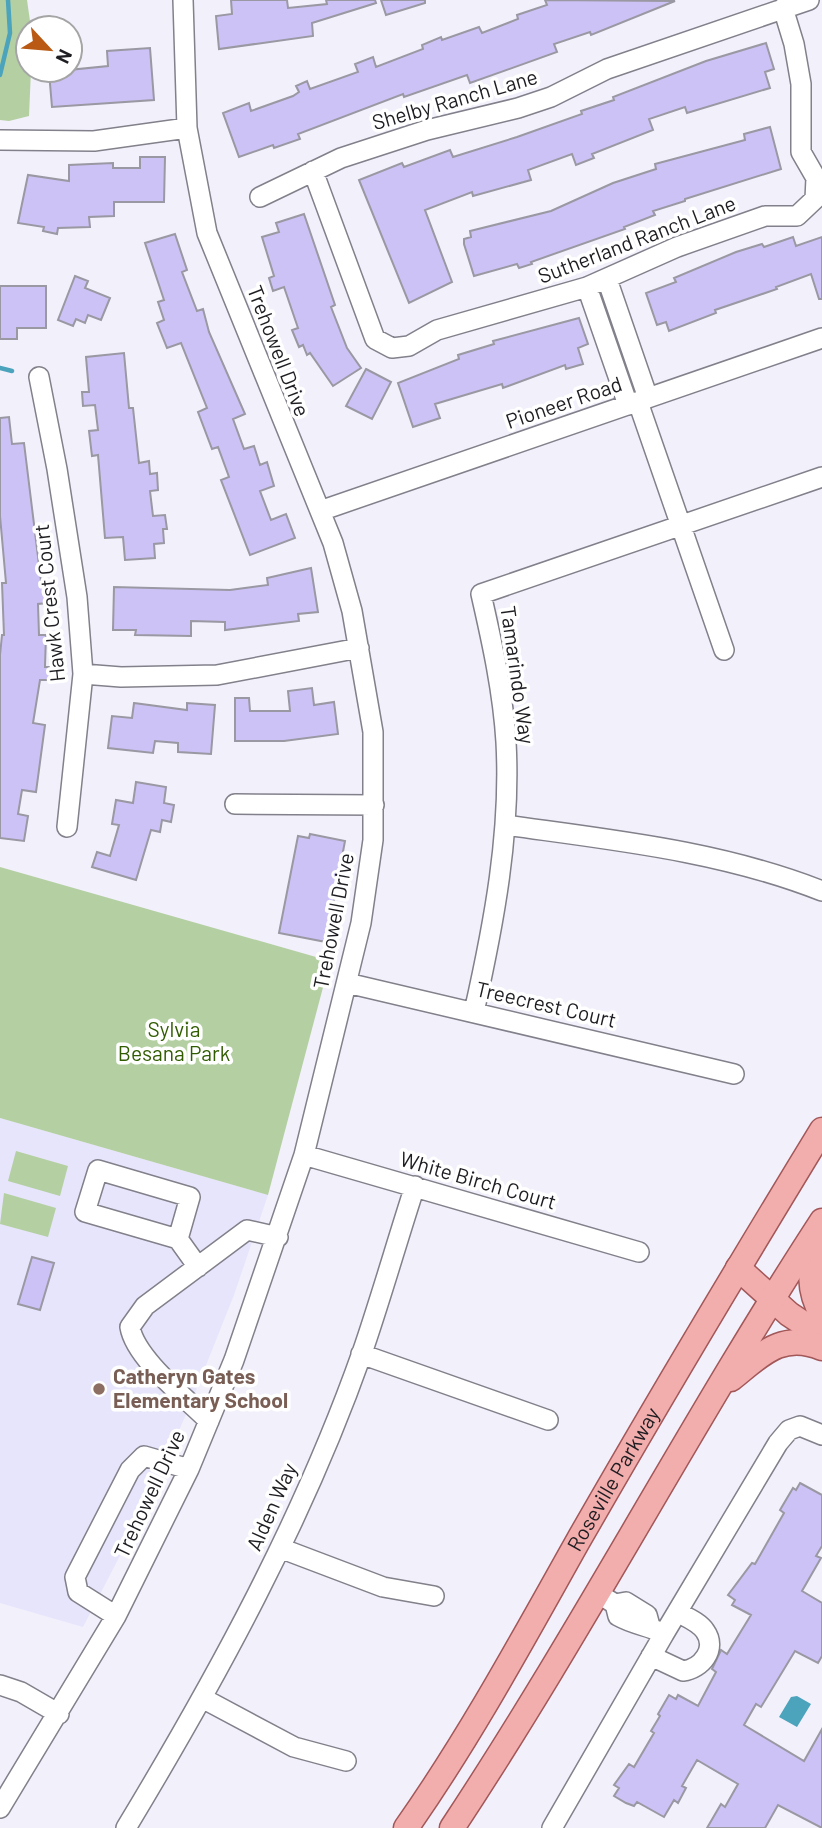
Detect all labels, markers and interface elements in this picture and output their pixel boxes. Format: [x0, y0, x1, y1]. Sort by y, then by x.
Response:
north arrow [14, 14, 84, 84]
text: N [52, 46, 78, 67]
street label: Shelby Ranch Lane [369, 63, 540, 134]
street label: Sutherland Ranch Lane [534, 189, 739, 288]
street label: Trehowell Drive [243, 281, 316, 420]
street label: Pioneer Road [502, 370, 625, 433]
street label: Hawk Crest Court [28, 523, 69, 683]
street label: Tamarindo Way [496, 604, 541, 746]
street label: Trehowell Drive [307, 850, 358, 991]
street label: Treecrest Court [474, 975, 619, 1032]
park label: Sylvia Besana Park [118, 1016, 230, 1065]
street label: White Birch Court [397, 1145, 559, 1214]
place label: Catheryn Gates Elementary School [113, 1363, 288, 1412]
marker: Catheryn Gates Elementary School [91, 1381, 107, 1397]
street label: Roseville Parkway [561, 1402, 664, 1555]
street label: Trehowell Drive [108, 1425, 189, 1561]
street label: Alden Way [240, 1458, 301, 1554]

